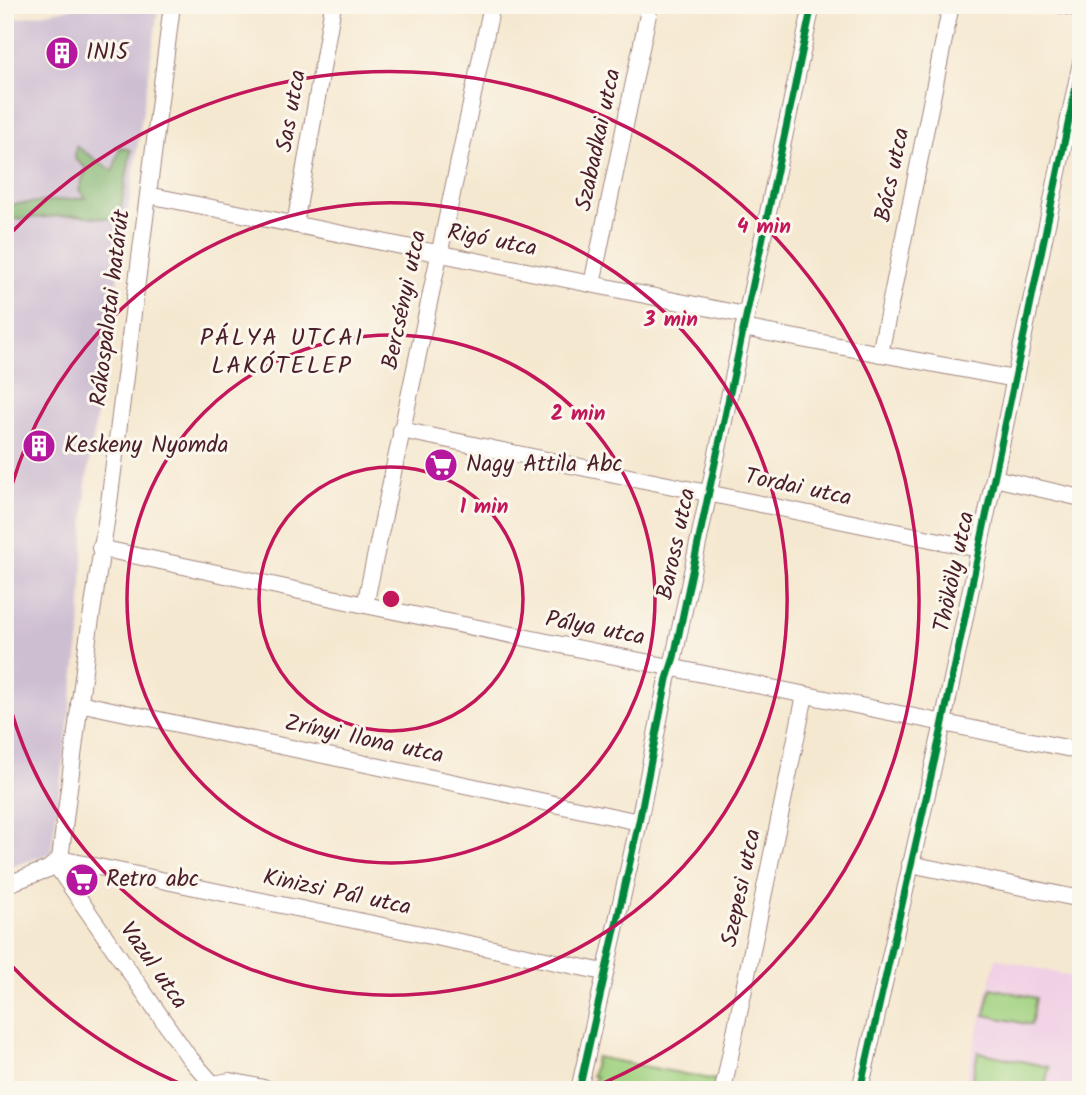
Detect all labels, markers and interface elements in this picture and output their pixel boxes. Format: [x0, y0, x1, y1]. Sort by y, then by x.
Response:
building icon: IN15 [43, 34, 81, 72]
place label: IN15 [86, 35, 130, 71]
street label: Szabadkai utca [566, 65, 632, 215]
street label: Sas utca [267, 67, 317, 155]
street label: Bács utca [865, 124, 921, 226]
street label: Rákospalotai határút [81, 206, 141, 408]
text: 4 min [737, 211, 791, 244]
street label: Rigó utca [444, 215, 540, 267]
street label: Bercsényi utca [373, 227, 437, 373]
text: 3 min [643, 304, 698, 337]
district label: PÁLYA UTCAI LAKÓTELEP [200, 319, 364, 386]
text: 2 min [551, 398, 605, 431]
building icon: Keskeny Nyomda [20, 427, 58, 465]
place label: Keskeny Nyomda [64, 428, 229, 464]
supermarket icon: Nagy Attila Abc [422, 446, 460, 484]
place label: Nagy Attila Abc [466, 447, 623, 483]
street label: Tordai utca [741, 459, 855, 517]
street label: Baross utca [648, 485, 706, 603]
text: 1 min [460, 491, 508, 524]
street label: Thököly utca [925, 508, 985, 636]
centre of rings [379, 587, 403, 611]
street label: Pálya utca [542, 602, 648, 656]
street label: Zrínyi Ilona utca [281, 706, 447, 774]
street label: Szepesi utca [712, 826, 772, 950]
street label: Kinizsi Pál utca [260, 860, 414, 926]
supermarket icon: Retro abc [63, 861, 101, 899]
place label: Retro abc [106, 862, 199, 898]
street label: Vazul utca [110, 915, 196, 1017]

